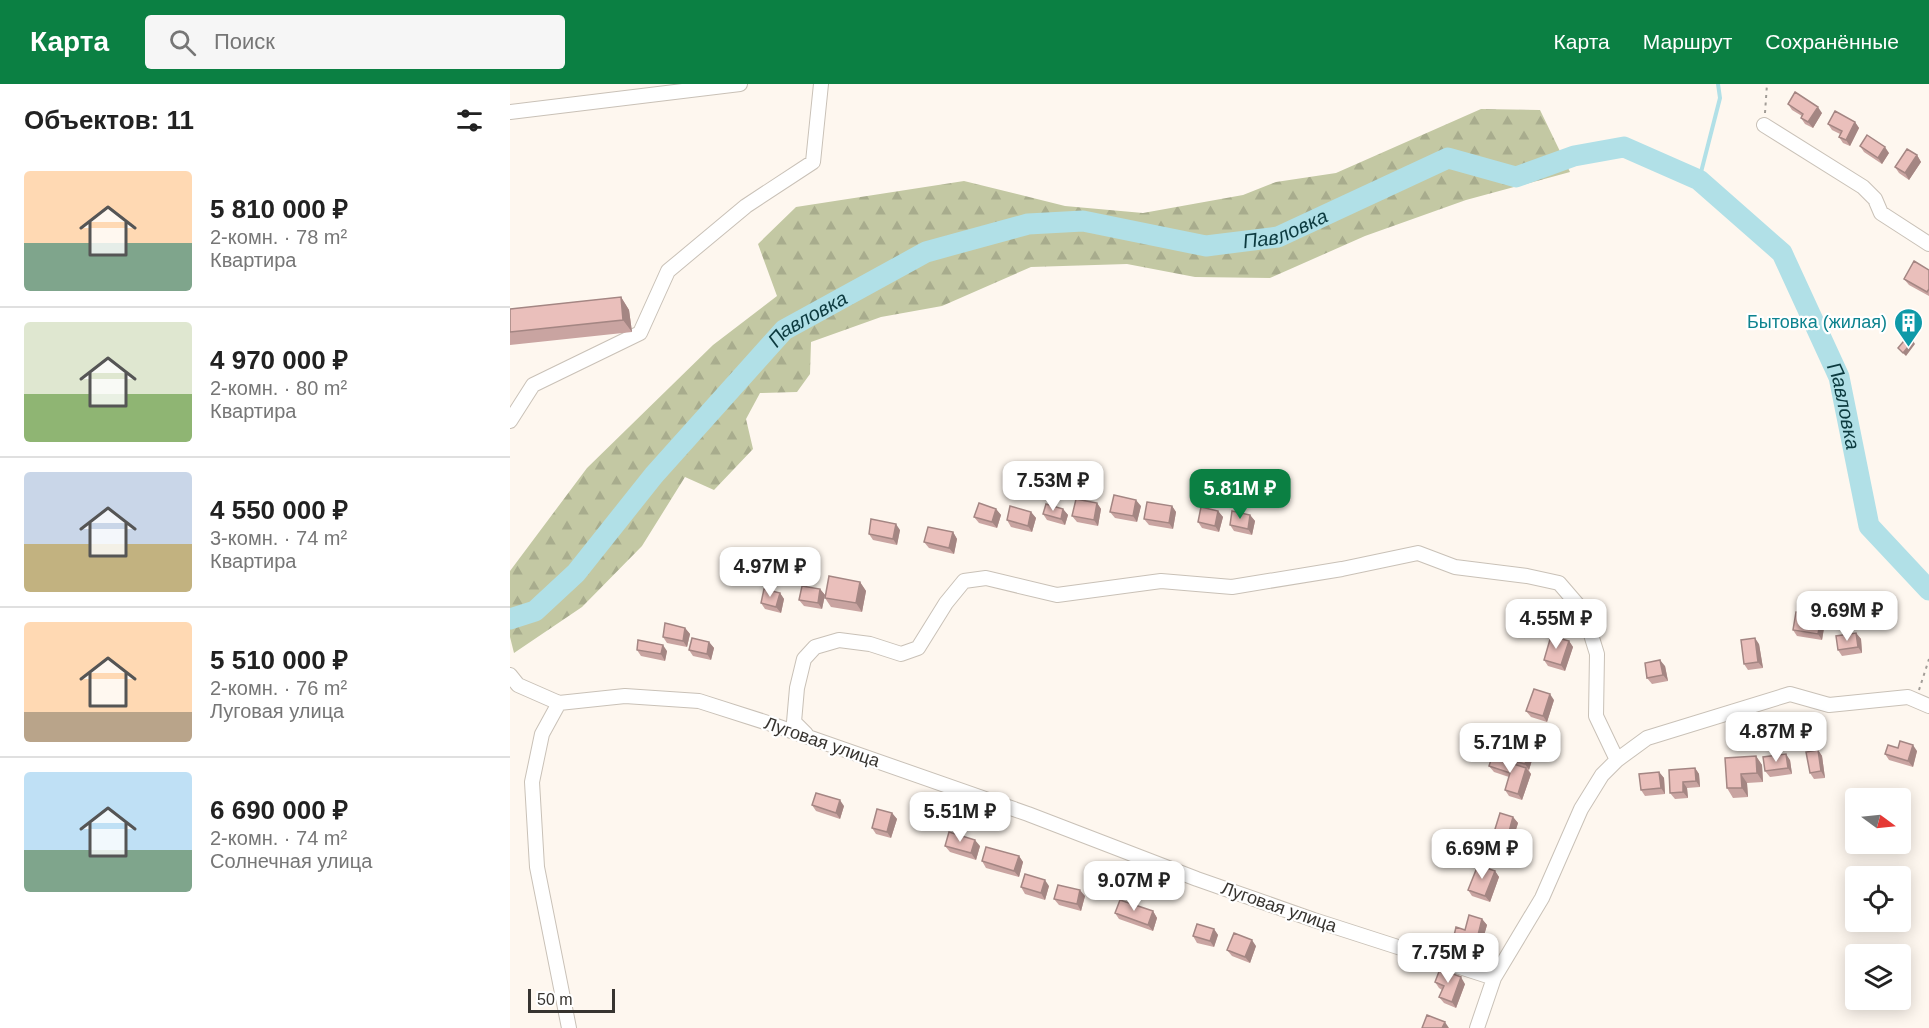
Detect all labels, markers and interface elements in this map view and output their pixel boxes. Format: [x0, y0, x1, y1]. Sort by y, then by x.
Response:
search box [145, 15, 565, 69]
text: Карта [30, 26, 109, 57]
icon: search [166, 26, 199, 59]
text: Поиск [214, 29, 275, 54]
text: Карта [1554, 30, 1610, 53]
text: Маршрут [1643, 30, 1732, 53]
text: Сохранённые [1765, 30, 1899, 53]
icon: filters [453, 104, 486, 137]
text: Объектов: 11 [24, 105, 194, 135]
text: 5 810 000 ₽ [210, 194, 348, 224]
icon: home [72, 195, 144, 267]
water label: Павловка [1241, 205, 1331, 252]
text: 2-комн. · 78 m² [210, 226, 347, 248]
text: Квартира [210, 249, 296, 271]
water label: Павловка [763, 287, 851, 351]
building icon: Бытовка (жилая) [1892, 306, 1924, 348]
place label: Бытовка (жилая) [1747, 312, 1887, 332]
text: 4 970 000 ₽ [210, 345, 348, 375]
icon: home [72, 346, 144, 418]
water label: Павловка [1823, 359, 1864, 452]
text: 2-комн. · 80 m² [210, 377, 347, 399]
text: Квартира [210, 400, 296, 422]
pin: 7.53M ₽ [998, 461, 1108, 512]
text: 7.53M ₽ [1017, 469, 1089, 491]
pin: 5.81M ₽ [1185, 469, 1295, 520]
text: 5.81M ₽ [1204, 477, 1276, 499]
text: 4 550 000 ₽ [210, 495, 348, 525]
icon: home [72, 496, 144, 568]
text: 3-комн. · 74 m² [210, 527, 347, 549]
pin: 4.97M ₽ [715, 547, 825, 598]
text: Квартира [210, 550, 296, 572]
text: 4.97M ₽ [734, 555, 806, 577]
pin: 9.69M ₽ [1792, 591, 1902, 642]
pin: 4.55M ₽ [1501, 599, 1611, 650]
text: 9.69M ₽ [1811, 599, 1883, 621]
text: 4.55M ₽ [1520, 607, 1592, 629]
text: 5 510 000 ₽ [210, 645, 348, 675]
icon: home [72, 646, 144, 718]
text: 2-комн. · 76 m² [210, 677, 347, 699]
text: Луговая улица [210, 700, 344, 722]
pin: 4.87M ₽ [1721, 712, 1831, 763]
street label: Луговая улица [762, 713, 883, 771]
text: 4.87M ₽ [1740, 720, 1812, 742]
pin: 5.71M ₽ [1455, 723, 1565, 774]
text: 5.71M ₽ [1474, 731, 1546, 753]
north arrow [1845, 788, 1911, 854]
map controls [1845, 788, 1911, 1010]
pin: 5.51M ₽ [905, 792, 1015, 843]
text: 6 690 000 ₽ [210, 795, 348, 825]
icon: home [72, 796, 144, 868]
text: 5.51M ₽ [924, 800, 996, 822]
text: 2-комн. · 74 m² [210, 827, 347, 849]
pin: 6.69M ₽ [1427, 829, 1537, 880]
text: 6.69M ₽ [1446, 837, 1518, 859]
text: Солнечная улица [210, 850, 372, 872]
pin: 9.07M ₽ [1079, 861, 1189, 912]
button: locate [1845, 866, 1911, 932]
text: 9.07M ₽ [1098, 869, 1170, 891]
street label: Луговая улица [1219, 878, 1340, 936]
pin: 7.75M ₽ [1393, 933, 1503, 984]
text: 7.75M ₽ [1412, 941, 1484, 963]
button: layers [1845, 944, 1911, 1010]
scale bar [528, 986, 615, 1014]
text: 50 m [537, 991, 573, 1008]

